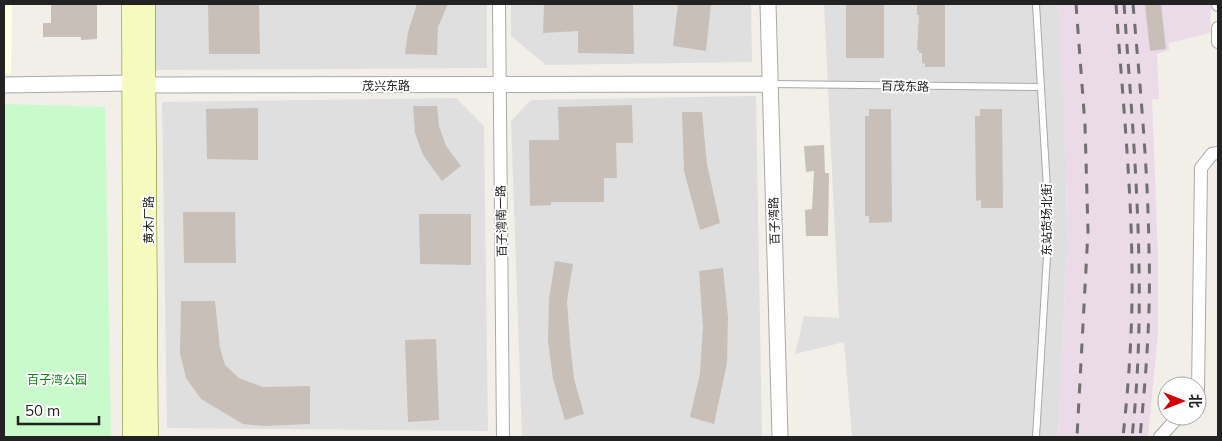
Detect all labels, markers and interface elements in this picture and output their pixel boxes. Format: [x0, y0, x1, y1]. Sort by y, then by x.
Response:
street label: 茂兴东路 [362, 78, 410, 93]
street label: 百茂东路 [881, 78, 929, 94]
street label: 东站货场北街 [1039, 184, 1054, 256]
street label: 百子湾南一路 [493, 185, 509, 257]
street label: 黄木厂路 [141, 196, 156, 244]
street label: 百子湾路 [766, 197, 782, 245]
park label: 百子湾公园 [27, 372, 87, 387]
north arrow [1157, 376, 1207, 426]
scale bar [18, 394, 99, 426]
text: 北 [1186, 394, 1204, 408]
text: 50 m [25, 401, 60, 420]

